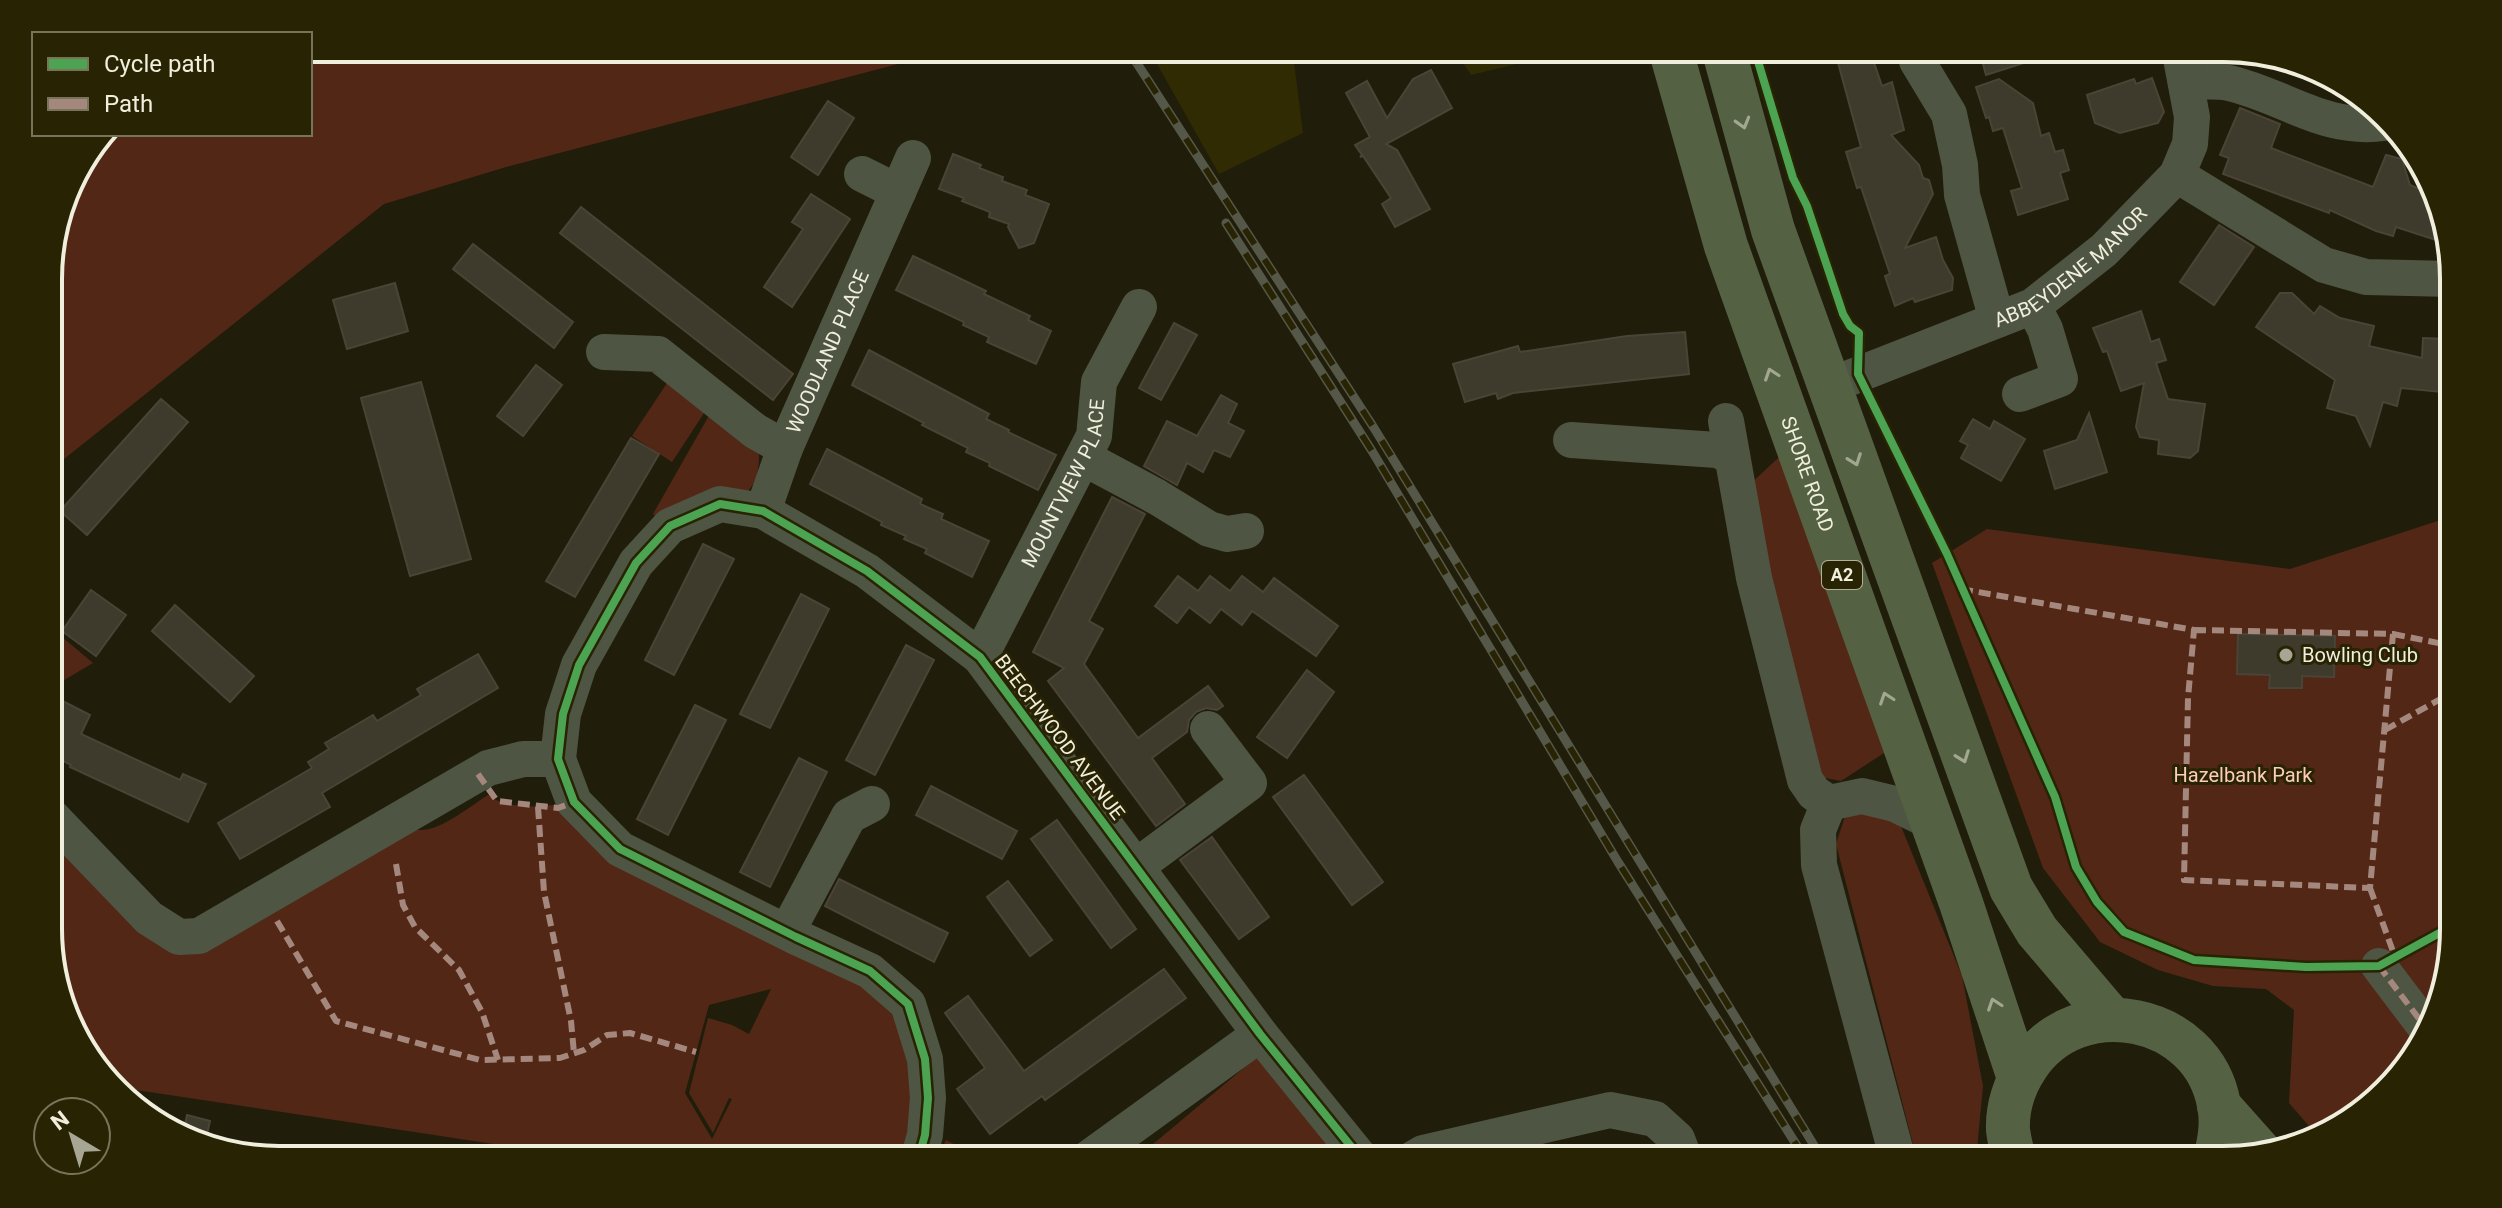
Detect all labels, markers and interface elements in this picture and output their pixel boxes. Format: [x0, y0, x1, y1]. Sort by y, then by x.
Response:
legend [32, 32, 312, 136]
text: Cycle path [104, 50, 216, 78]
text: Path [104, 90, 153, 118]
one-way arrow [1734, 116, 1750, 130]
street label: ABBEYDENE MANOR [1991, 201, 2152, 332]
street label: WOODLAND PLACE [781, 266, 874, 437]
one-way arrow [1764, 368, 1780, 382]
street label: MOUNTVIEW PLACE [1016, 398, 1109, 572]
street label: SHORE ROAD [1776, 413, 1839, 535]
one-way arrow [1846, 452, 1862, 466]
road number: A2 [1822, 561, 1862, 589]
place label: Bowling Club [2302, 643, 2418, 667]
marker: Bowling Club [2277, 646, 2295, 664]
street label: BEECHWOOD AVENUE [990, 650, 1130, 824]
one-way arrow [1879, 692, 1896, 706]
one-way arrow [1954, 749, 1970, 763]
park label: Hazelbank Park [2174, 763, 2313, 787]
one-way arrow [1988, 997, 2004, 1011]
north arrow [32, 1096, 112, 1176]
text: N [46, 1106, 74, 1135]

